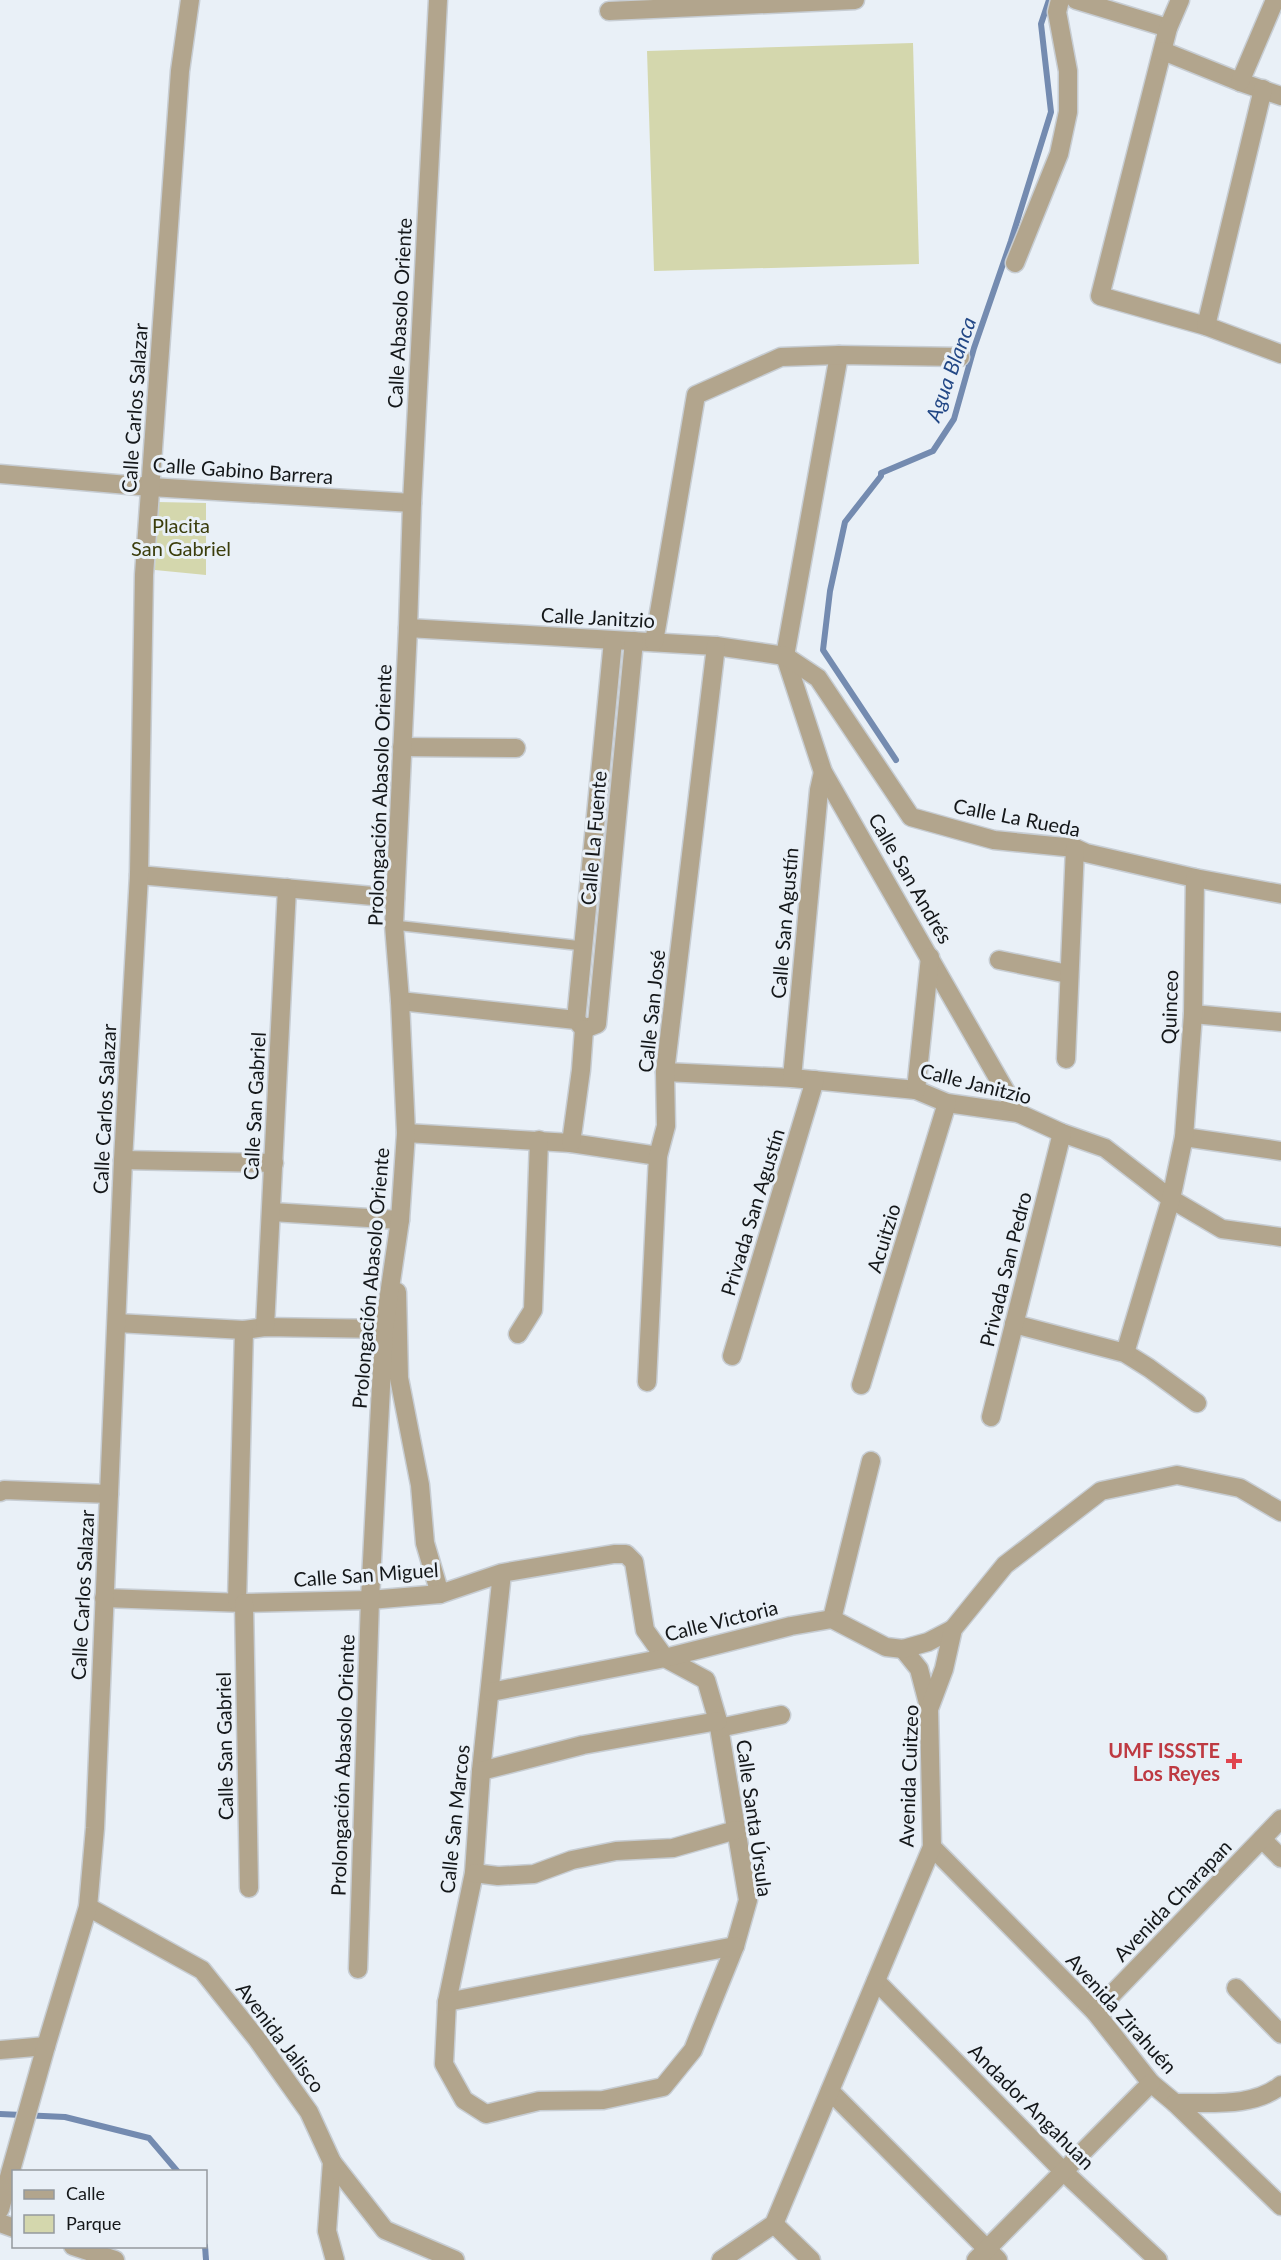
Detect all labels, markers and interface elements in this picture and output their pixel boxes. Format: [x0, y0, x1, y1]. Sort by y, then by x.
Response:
street label: Calle Abasolo Oriente [382, 217, 416, 409]
water label: Agua Blanca [919, 313, 980, 426]
street label: Calle Carlos Salazar [116, 321, 152, 494]
street label: Calle Gabino Barrera [152, 452, 334, 488]
park label: Placita San Gabriel [131, 513, 231, 560]
street label: Calle Janitzio [540, 602, 656, 632]
street label: Prolongación Abasolo Oriente [362, 664, 396, 926]
street label: Calle La Fuente [575, 770, 611, 906]
street label: Calle La Rueda [952, 793, 1082, 841]
street label: Calle San Andrés [864, 809, 958, 947]
street label: Calle San Agustín [765, 846, 803, 1000]
street label: Calle San José [633, 948, 669, 1074]
street label: Quinceo [1156, 969, 1182, 1045]
street label: Calle Carlos Salazar [88, 1023, 120, 1195]
street label: Calle San Gabriel [238, 1031, 270, 1181]
street label: Calle Janitzio [918, 1058, 1034, 1108]
street label: Privada San Agustín [715, 1125, 789, 1299]
street label: Prolongación Abasolo Oriente [347, 1147, 393, 1409]
street label: Privada San Pedro [974, 1189, 1036, 1349]
street label: Acuitzio [861, 1200, 905, 1276]
street label: Calle Carlos Salazar [66, 1509, 98, 1681]
street label: Calle San Miguel [293, 1557, 439, 1591]
street label: Calle Victoria [662, 1594, 780, 1646]
street label: Prolongación Abasolo Oriente [325, 1634, 359, 1896]
street label: Calle San Gabriel [211, 1672, 237, 1820]
street label: Avenida Cuitzeo [894, 1704, 922, 1848]
street label: Calle Santa Úrsula [732, 1738, 778, 1898]
place label: UMF ISSSTE Los Reyes [1108, 1738, 1220, 1785]
street label: Calle San Marcos [434, 1743, 474, 1895]
marker: UMF ISSSTE Los Reyes [1225, 1752, 1243, 1770]
street label: Avenida Charapan [1108, 1834, 1236, 1966]
street label: Avenida Zirahuén [1062, 1948, 1182, 2078]
street label: Avenida Jalisco [232, 1977, 330, 2097]
street label: Andador Angahuan [964, 2038, 1100, 2174]
legend [12, 2170, 207, 2248]
text: Calle [66, 2182, 105, 2204]
text: Parque [66, 2212, 121, 2234]

